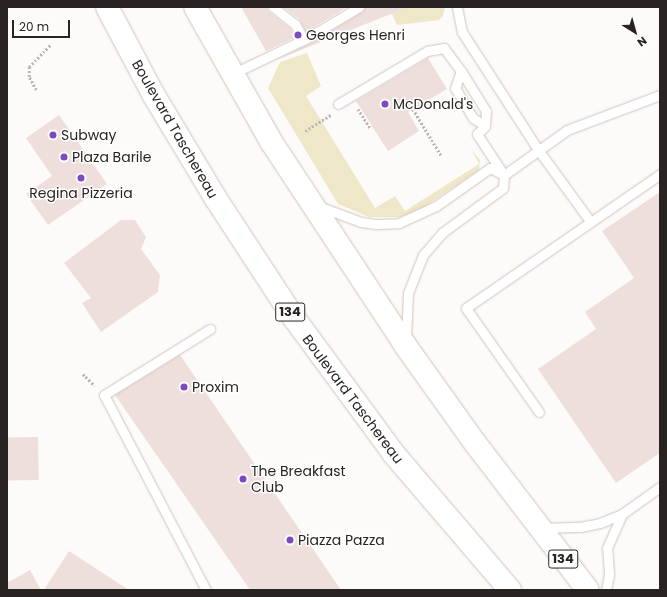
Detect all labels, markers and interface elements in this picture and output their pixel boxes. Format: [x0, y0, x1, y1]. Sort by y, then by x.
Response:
scale bar [14, 12, 72, 38]
north arrow [615, 12, 655, 52]
text: 20 m [19, 18, 49, 35]
place label: Georges Henri [306, 27, 405, 43]
marker: Georges Henri [293, 30, 303, 40]
text: N [634, 33, 650, 50]
street label: Boulevard Taschereau [128, 57, 222, 201]
place label: McDonald's [393, 96, 473, 112]
marker: McDonald's [380, 99, 390, 109]
place label: Subway [61, 127, 116, 143]
marker: Subway [48, 130, 58, 140]
place label: Plaza Barile [72, 149, 151, 165]
marker: Plaza Barile [59, 152, 69, 162]
marker: Regina Pizzeria [76, 173, 86, 183]
place label: Regina Pizzeria [29, 185, 133, 201]
road number: 134 [275, 301, 305, 323]
street label: Boulevard Taschereau [299, 331, 407, 467]
place label: Proxim [192, 379, 239, 395]
marker: Proxim [179, 382, 189, 392]
place label: The Breakfast Club [251, 463, 346, 496]
marker: The Breakfast Club [238, 474, 248, 484]
place label: Piazza Pazza [298, 532, 385, 548]
marker: Piazza Pazza [285, 535, 295, 545]
road number: 134 [548, 548, 578, 570]

